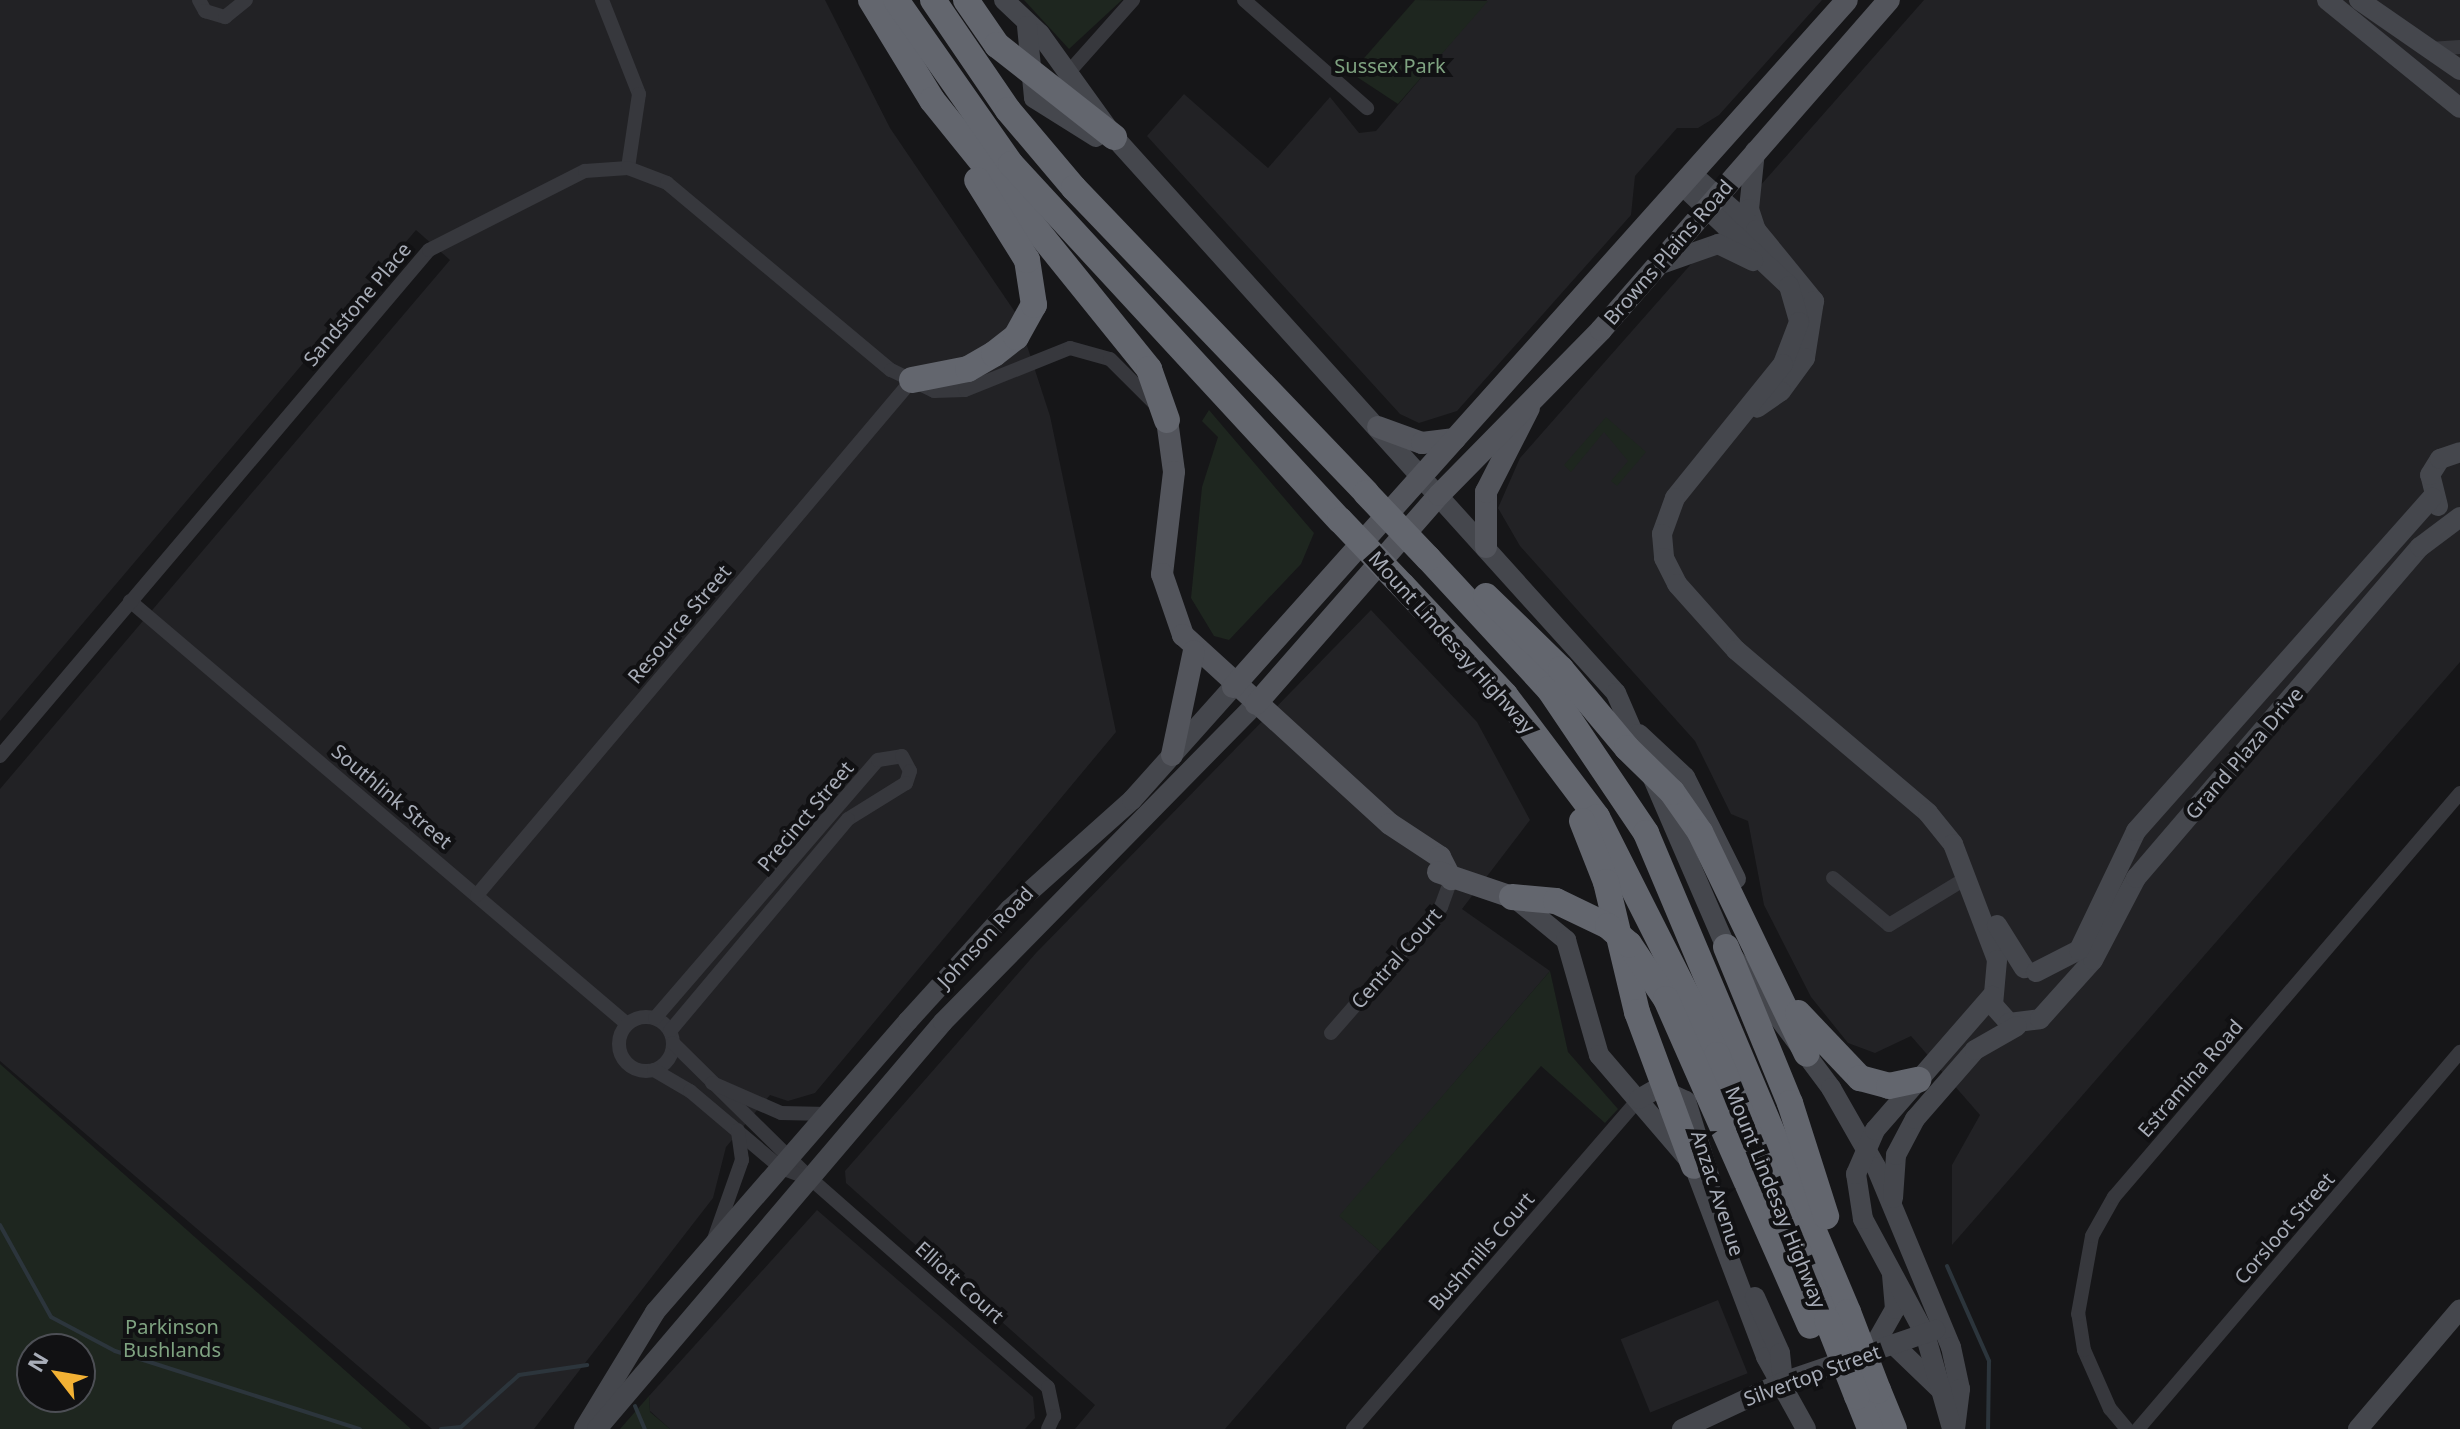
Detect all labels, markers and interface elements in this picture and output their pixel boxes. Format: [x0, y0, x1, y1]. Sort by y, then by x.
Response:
park label: Sussex Park [1334, 53, 1446, 77]
street label: Browns Plains Road [1599, 175, 1737, 329]
street label: Sandstone Place [298, 237, 416, 371]
street label: Mount Lindesay Highway [1364, 546, 1540, 738]
street label: Resource Street [622, 560, 736, 688]
street label: Grand Plaza Drive [2180, 682, 2308, 824]
street label: Southlink Street [327, 739, 457, 853]
street label: Precinct Street [752, 756, 858, 876]
street label: Johnson Road [932, 881, 1038, 993]
street label: Central Court [1346, 903, 1446, 1013]
street label: Estramina Road [2132, 1014, 2248, 1142]
street label: Mount Lindesay Highway [1720, 1083, 1832, 1311]
street label: Anzac Avenue [1686, 1127, 1750, 1259]
street label: Corsloot Street [2229, 1167, 2339, 1289]
street label: Bushmills Court [1423, 1187, 1539, 1315]
street label: Elliott Court [911, 1236, 1009, 1328]
park label: Parkinson Bushlands [123, 1315, 221, 1362]
north arrow [16, 1333, 96, 1413]
street label: Silvertop Street [1740, 1339, 1884, 1411]
text: N [20, 1346, 55, 1377]

